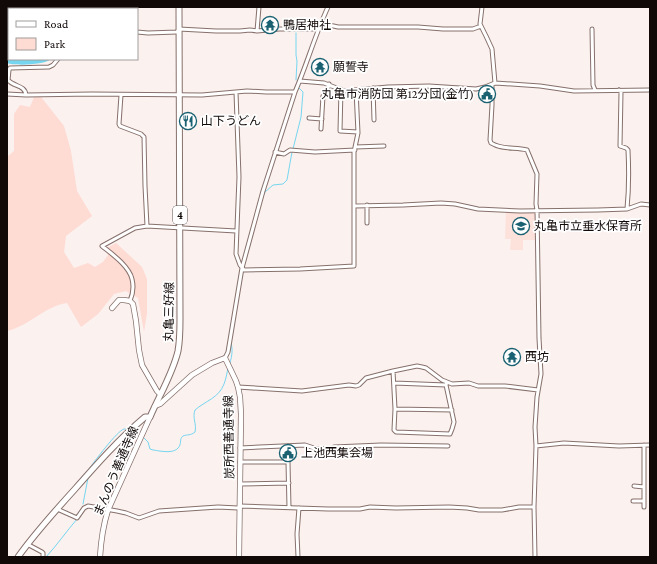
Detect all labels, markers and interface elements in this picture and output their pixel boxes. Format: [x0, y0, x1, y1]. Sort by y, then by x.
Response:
legend [8, 8, 138, 60]
temple icon: 鴨居神社 [260, 15, 280, 35]
text: Road [44, 17, 69, 31]
place label: 鴨居神社 [283, 18, 331, 32]
text: Park [44, 37, 66, 51]
temple icon: 願誓寺 [310, 57, 330, 77]
place label: 願誓寺 [333, 60, 369, 74]
public building icon: 丸亀市消防団 第12分団(金竹) [477, 84, 497, 104]
place label: 丸亀市消防団 第12分団(金竹) [322, 87, 474, 101]
restaurant icon: 山下うどん [178, 111, 198, 131]
place label: 山下うどん [201, 114, 261, 128]
road number: 4 [173, 206, 187, 224]
school or university icon: 丸亀市立垂水保育所 [511, 216, 531, 236]
place label: 丸亀市立垂水保育所 [534, 219, 642, 233]
street label: 丸亀三好線 [161, 282, 177, 342]
temple icon: 西坊 [502, 347, 522, 367]
place label: 西坊 [525, 350, 549, 364]
street label: 炭所西善通寺線 [221, 395, 237, 479]
street label: まんのう善通寺線 [91, 424, 141, 518]
public building icon: 上池西集会場 [278, 443, 298, 463]
place label: 上池西集会場 [301, 446, 373, 460]

